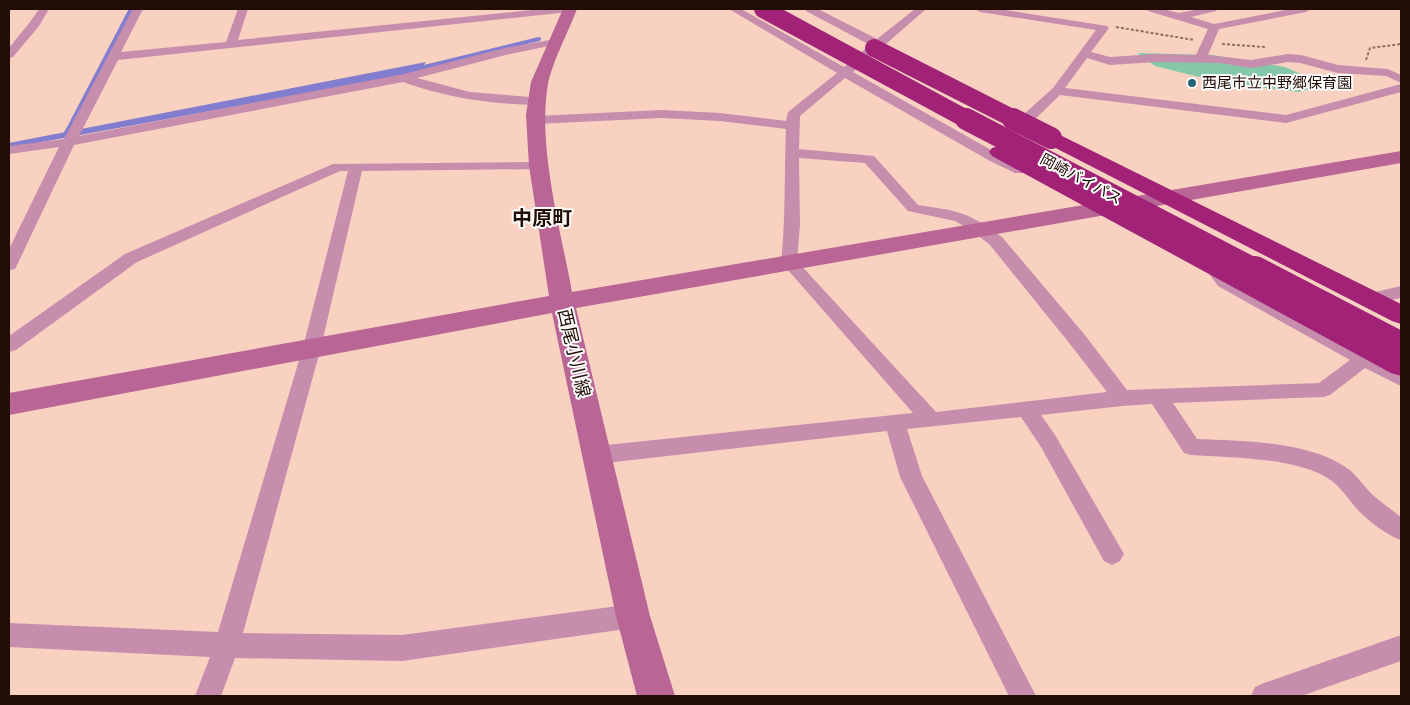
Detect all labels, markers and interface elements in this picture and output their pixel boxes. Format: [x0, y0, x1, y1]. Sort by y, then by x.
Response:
place label: 西尾市立中野郷保育園 [1202, 73, 1352, 91]
marker: 西尾市立中野郷保育園 [1186, 77, 1198, 89]
street label: 岡崎バイパス [1038, 149, 1125, 207]
district label: 中原町 [512, 205, 572, 229]
street label: 西尾小川線 [554, 306, 596, 399]

